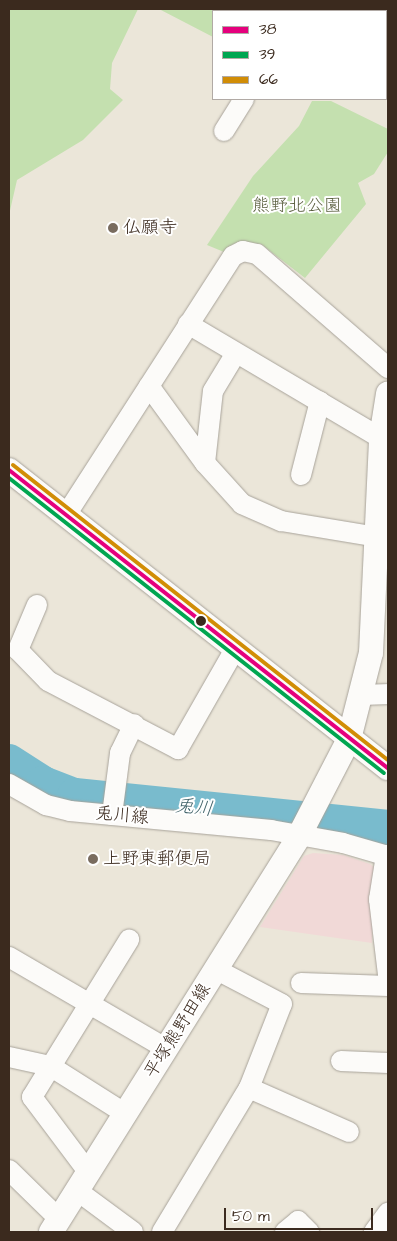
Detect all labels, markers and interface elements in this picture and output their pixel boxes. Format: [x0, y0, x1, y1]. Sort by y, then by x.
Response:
legend [212, 10, 387, 100]
text: 38 [259, 19, 276, 40]
text: 39 [259, 44, 275, 65]
text: 66 [259, 69, 278, 90]
park label: 熊野北公園 [252, 195, 342, 217]
place label: 仏願寺 [123, 217, 177, 239]
marker: 仏願寺 [107, 222, 119, 234]
unlabelled marker [196, 616, 206, 626]
water label: 兎川 [174, 795, 214, 821]
street label: 兎川線 [94, 803, 150, 829]
place label: 上野東郵便局 [103, 848, 211, 870]
marker: 上野東郵便局 [87, 853, 99, 865]
street label: 平塚熊野田線 [140, 979, 216, 1083]
scale bar [227, 1198, 376, 1230]
text: 50 m [232, 1206, 270, 1227]

